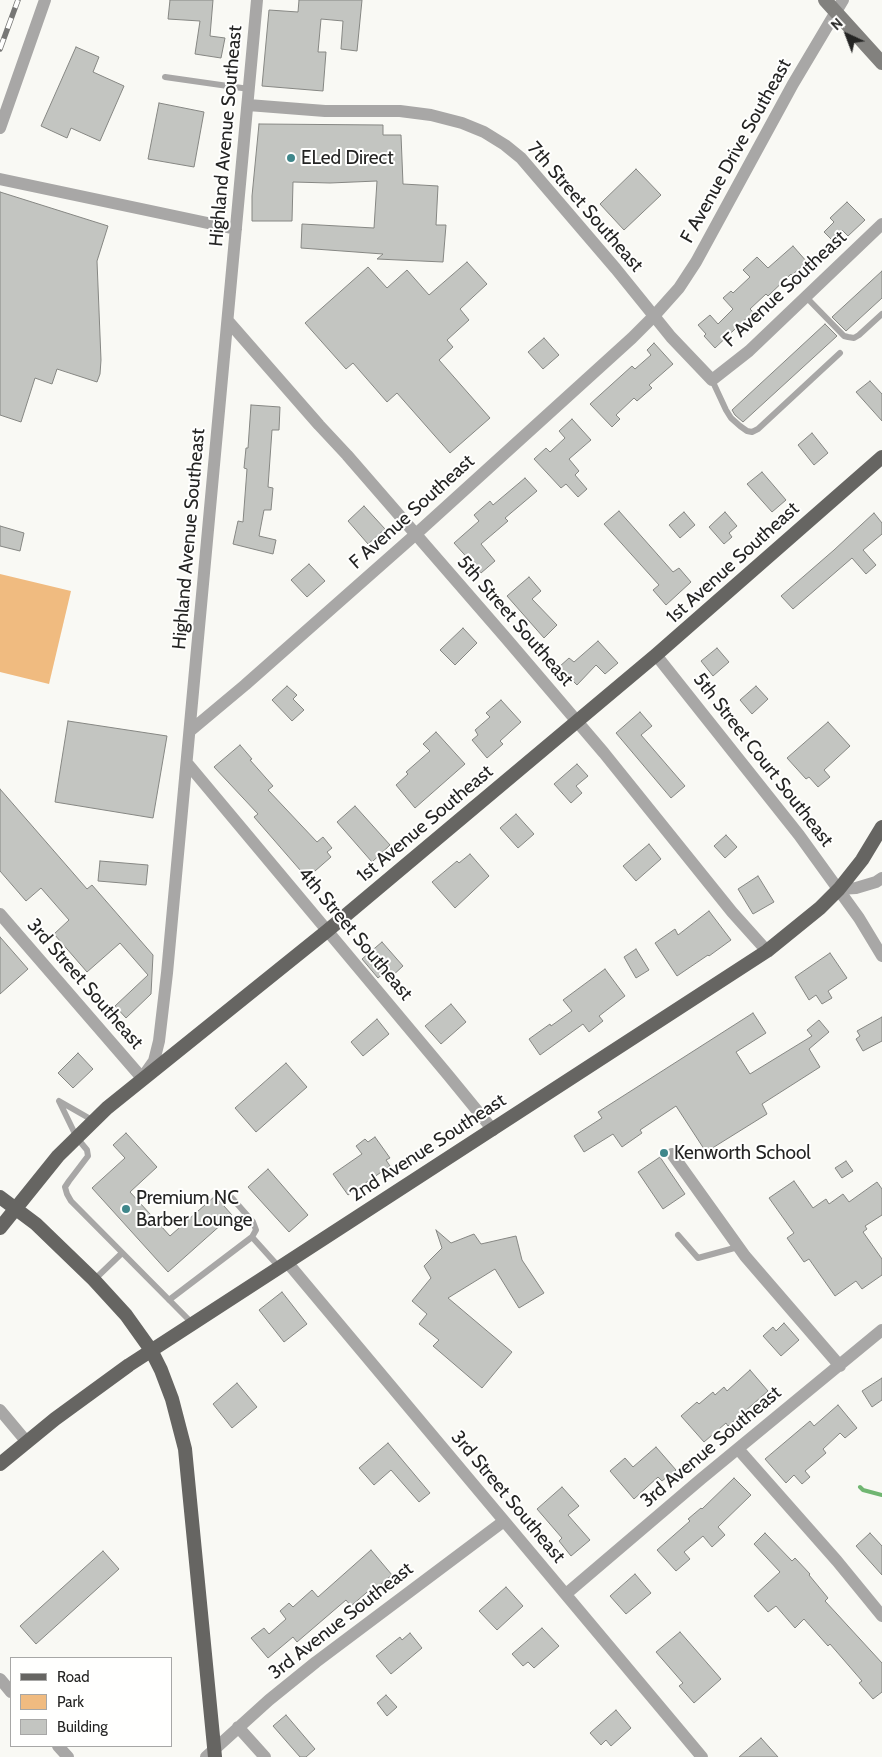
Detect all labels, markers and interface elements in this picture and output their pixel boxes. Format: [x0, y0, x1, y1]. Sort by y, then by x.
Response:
north arrow [822, 10, 872, 60]
text: N [827, 14, 847, 34]
street label: Highland Avenue Southeast [205, 24, 247, 248]
street label: F Avenue Drive Southeast [676, 55, 796, 247]
street label: 7th Street Southeast [522, 137, 648, 277]
place label: ELed Direct [301, 147, 394, 169]
marker: ELed Direct [285, 152, 297, 164]
street label: F Avenue Southeast [719, 226, 851, 352]
street label: Highland Avenue Southeast [168, 427, 210, 651]
street label: F Avenue Southeast [345, 450, 479, 574]
street label: 1st Avenue Southeast [662, 497, 804, 629]
street label: 5th Street Southeast [452, 551, 578, 691]
street label: 5th Street Court Southeast [688, 669, 838, 851]
street label: 1st Avenue Southeast [352, 760, 498, 888]
street label: 4th Street Southeast [293, 863, 417, 1005]
street label: 3rd Street Southeast [22, 914, 148, 1054]
street label: 2nd Avenue Southeast [346, 1089, 510, 1207]
place label: Kenworth School [674, 1142, 811, 1164]
marker: Kenworth School [658, 1147, 670, 1159]
place label: Premium NC Barber Lounge [136, 1187, 253, 1231]
marker: Premium NC Barber Lounge [120, 1203, 132, 1215]
street label: 3rd Avenue Southeast [636, 1381, 786, 1513]
street label: 3rd Street Southeast [446, 1426, 570, 1568]
street label: 3rd Avenue Southeast [264, 1558, 418, 1684]
legend [10, 1657, 172, 1747]
text: Road [57, 1668, 90, 1686]
text: Park [57, 1693, 84, 1711]
text: Building [57, 1718, 108, 1736]

